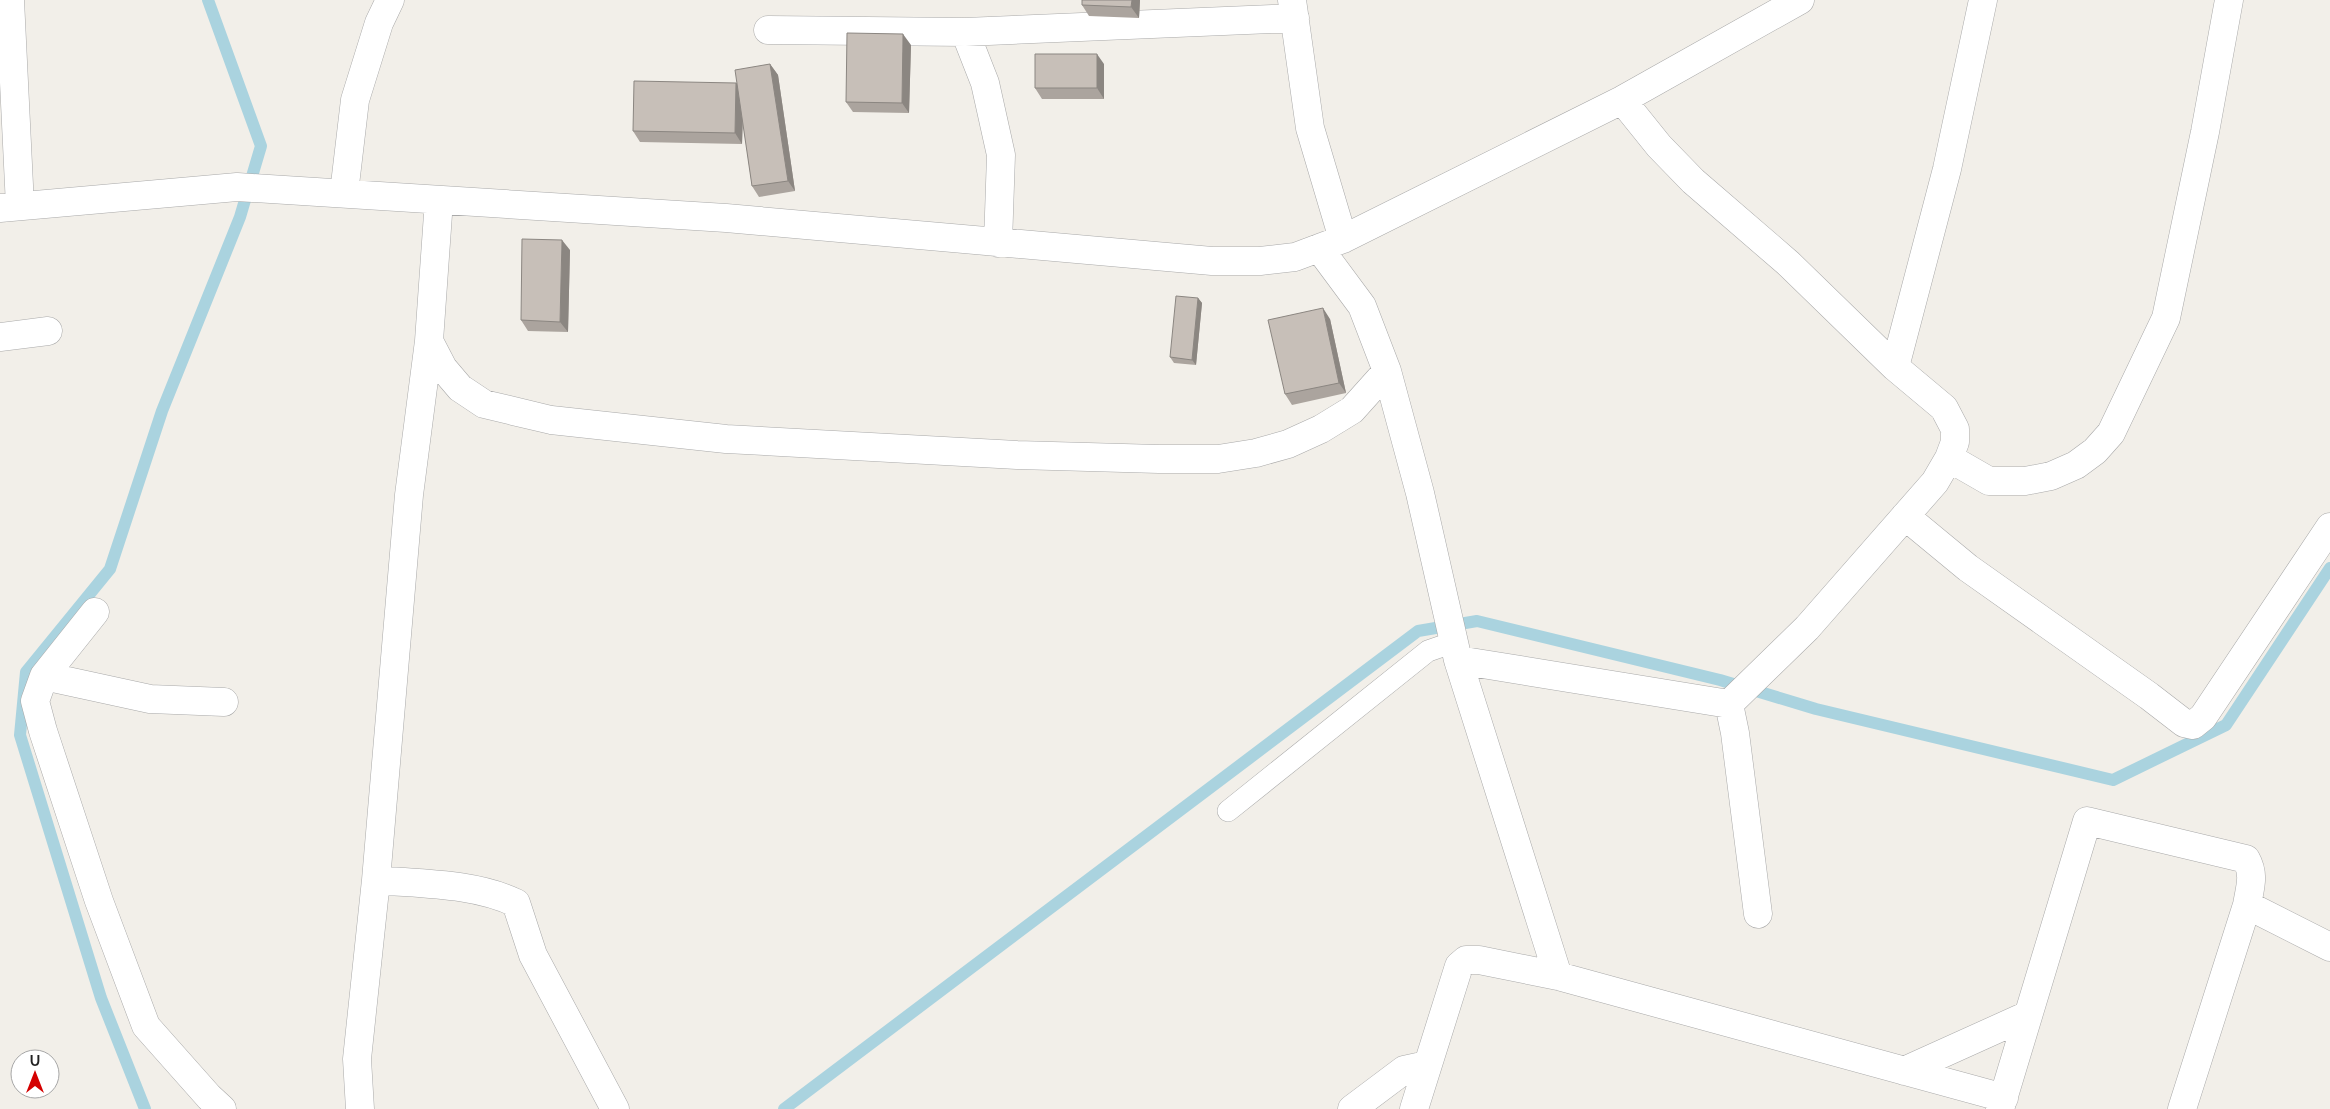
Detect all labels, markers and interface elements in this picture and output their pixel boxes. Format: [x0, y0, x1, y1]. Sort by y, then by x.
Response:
north arrow [10, 1049, 60, 1099]
text: U [30, 1053, 40, 1069]

